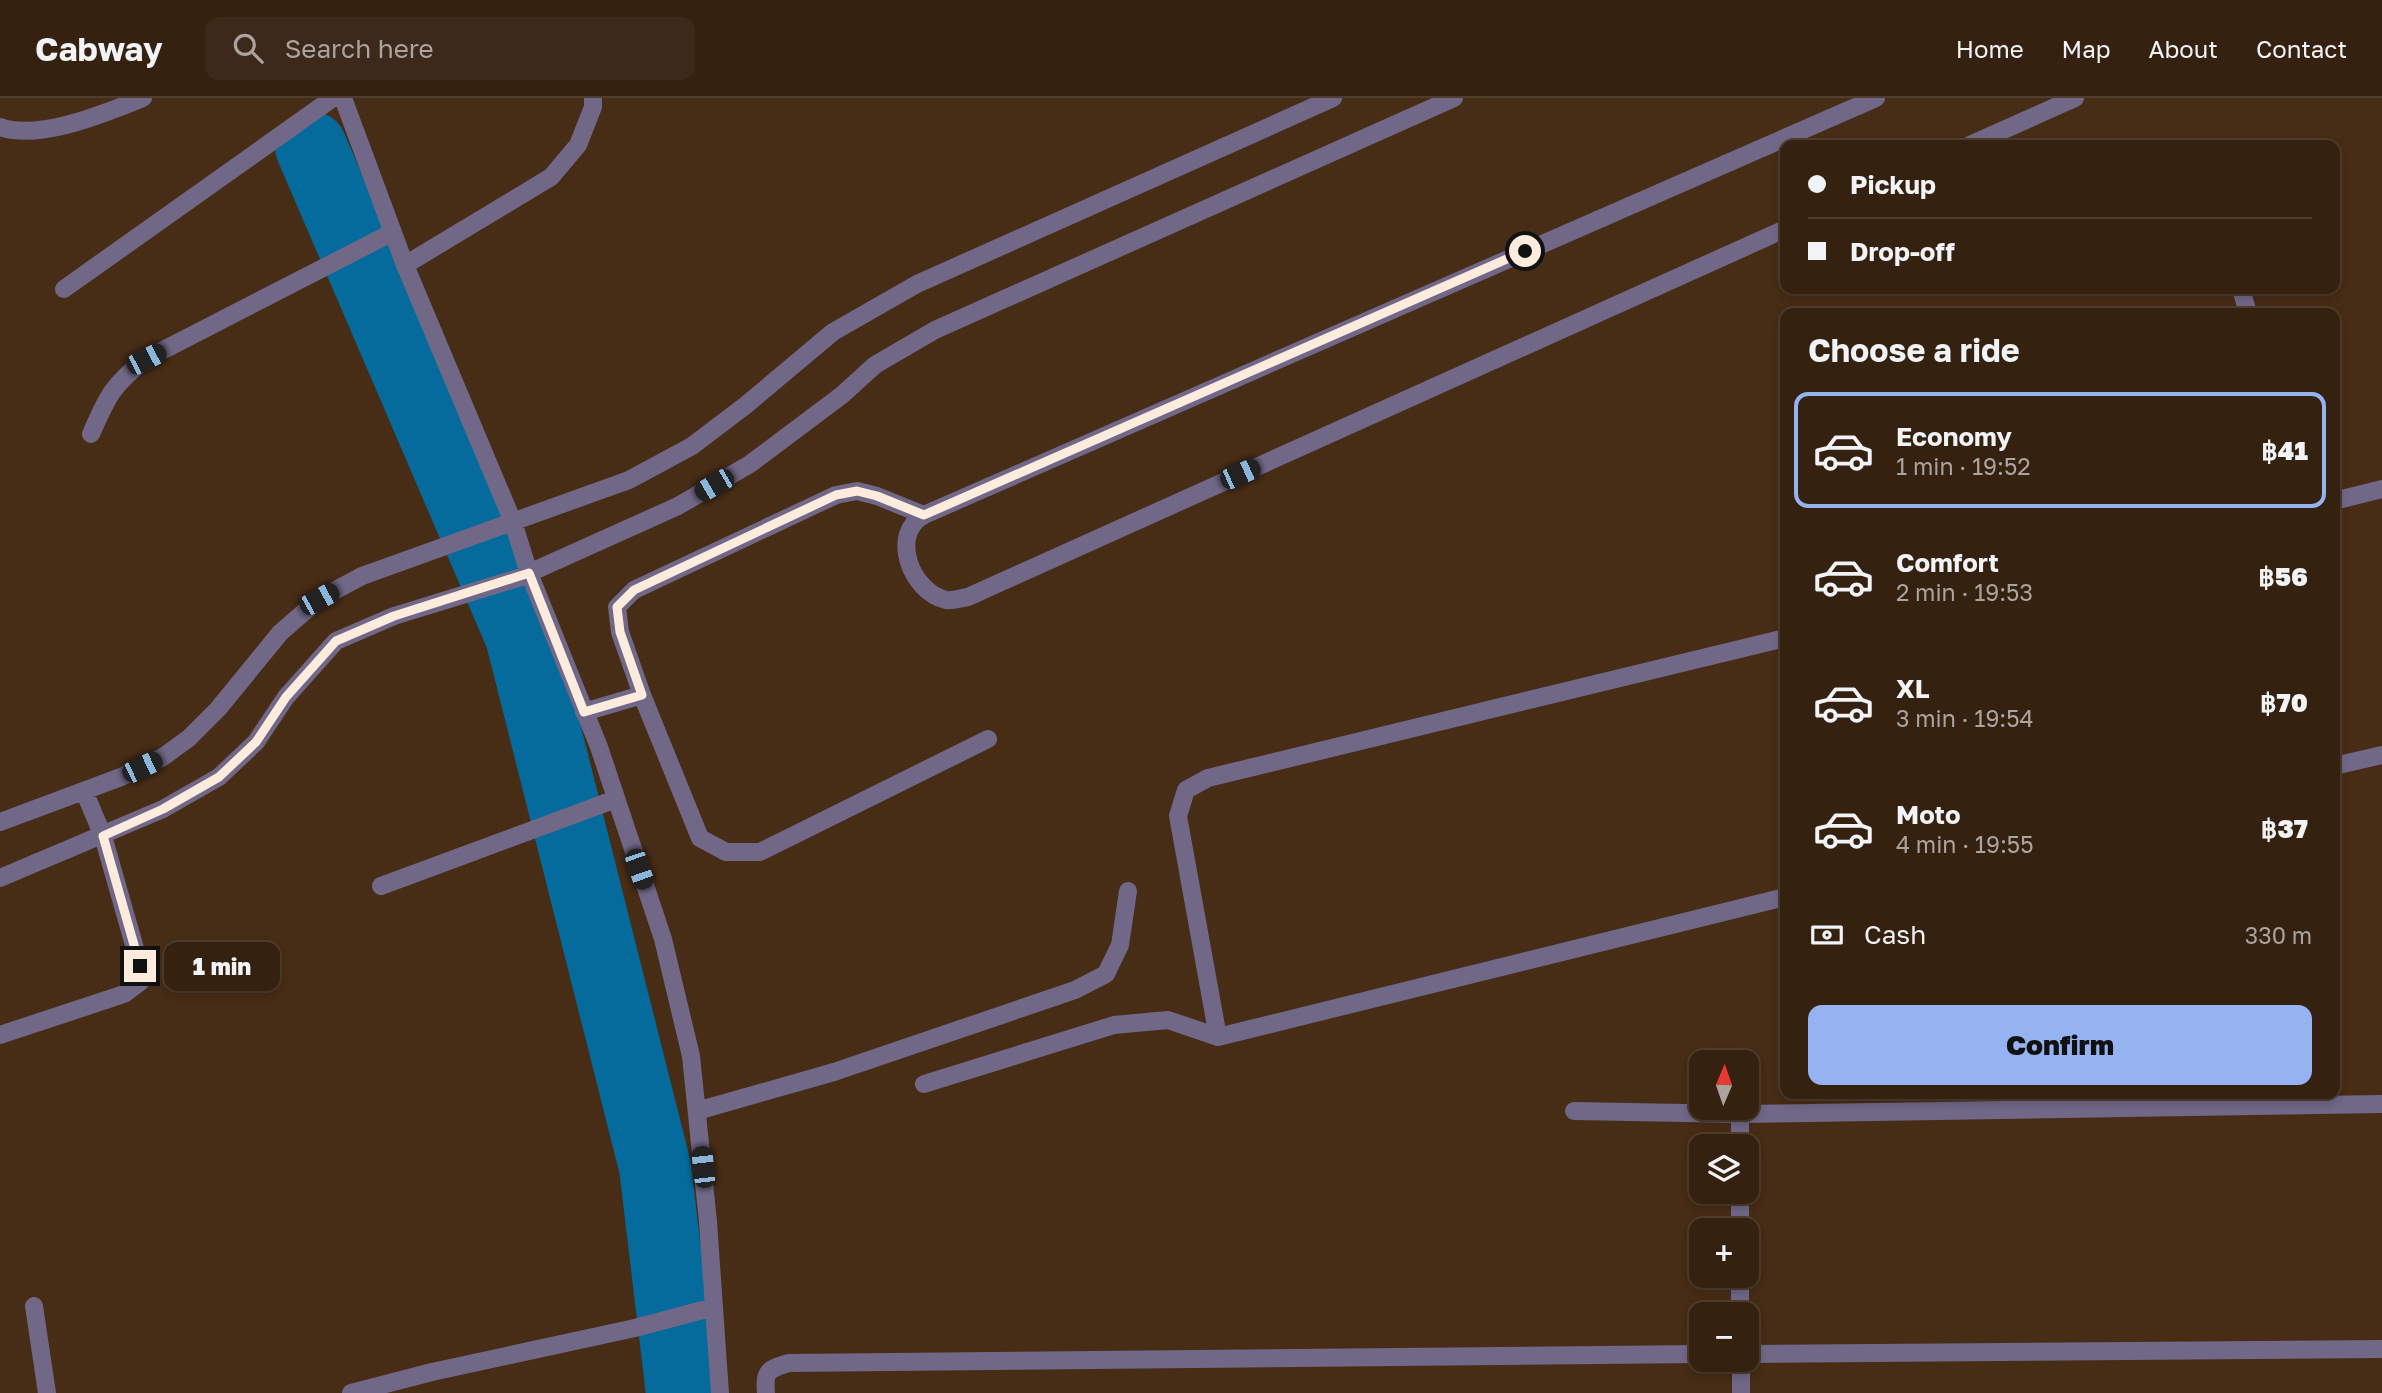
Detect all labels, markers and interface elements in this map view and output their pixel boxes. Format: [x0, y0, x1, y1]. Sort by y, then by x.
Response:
search box [205, 17, 695, 80]
text: Cabway [35, 29, 163, 68]
icon: search [229, 29, 267, 67]
text: Search here [285, 33, 434, 64]
text: Home [1956, 34, 2024, 63]
text: Map [2062, 34, 2111, 63]
text: About [2149, 34, 2218, 63]
text: Contact [2256, 34, 2347, 63]
text: Pickup [1850, 169, 1936, 200]
route start [1509, 235, 1541, 267]
text: Drop-off [1850, 236, 1955, 267]
text: Choose a ride [1808, 331, 2020, 369]
car [123, 340, 170, 378]
icon: car [1812, 419, 1875, 482]
text: Economy [1896, 421, 2012, 452]
text: ฿41 [2261, 435, 2308, 466]
text: 1 min · 19:52 [1896, 452, 2031, 480]
car [1217, 456, 1264, 492]
car [691, 465, 738, 505]
icon: car [1812, 545, 1875, 608]
text: Comfort [1896, 547, 1999, 578]
text: ฿56 [2258, 561, 2308, 592]
text: 2 min · 19:53 [1896, 578, 2033, 606]
car [296, 580, 343, 618]
icon: car [1812, 671, 1875, 734]
text: XL [1896, 673, 1930, 704]
text: ฿70 [2260, 687, 2308, 718]
text: 3 min · 19:54 [1896, 704, 2034, 732]
car [119, 748, 166, 786]
icon: car [1812, 797, 1875, 860]
text: Moto [1896, 799, 1961, 830]
text: ฿37 [2261, 813, 2308, 844]
text: 4 min · 19:55 [1896, 830, 2034, 858]
car [623, 846, 656, 892]
icon: cash [1808, 916, 1846, 954]
text: Cash [1864, 919, 1926, 950]
text: 330 m [2245, 921, 2312, 949]
callout: 1 min [164, 942, 280, 990]
route end [124, 950, 156, 982]
text: 1 min [193, 952, 251, 980]
button: Confirm [1808, 1005, 2312, 1085]
north arrow [1689, 1050, 1759, 1120]
map controls [1689, 1050, 1759, 1372]
button: layers [1689, 1134, 1759, 1204]
car [691, 1145, 716, 1189]
button: + [1689, 1218, 1759, 1288]
button: − [1689, 1302, 1759, 1372]

